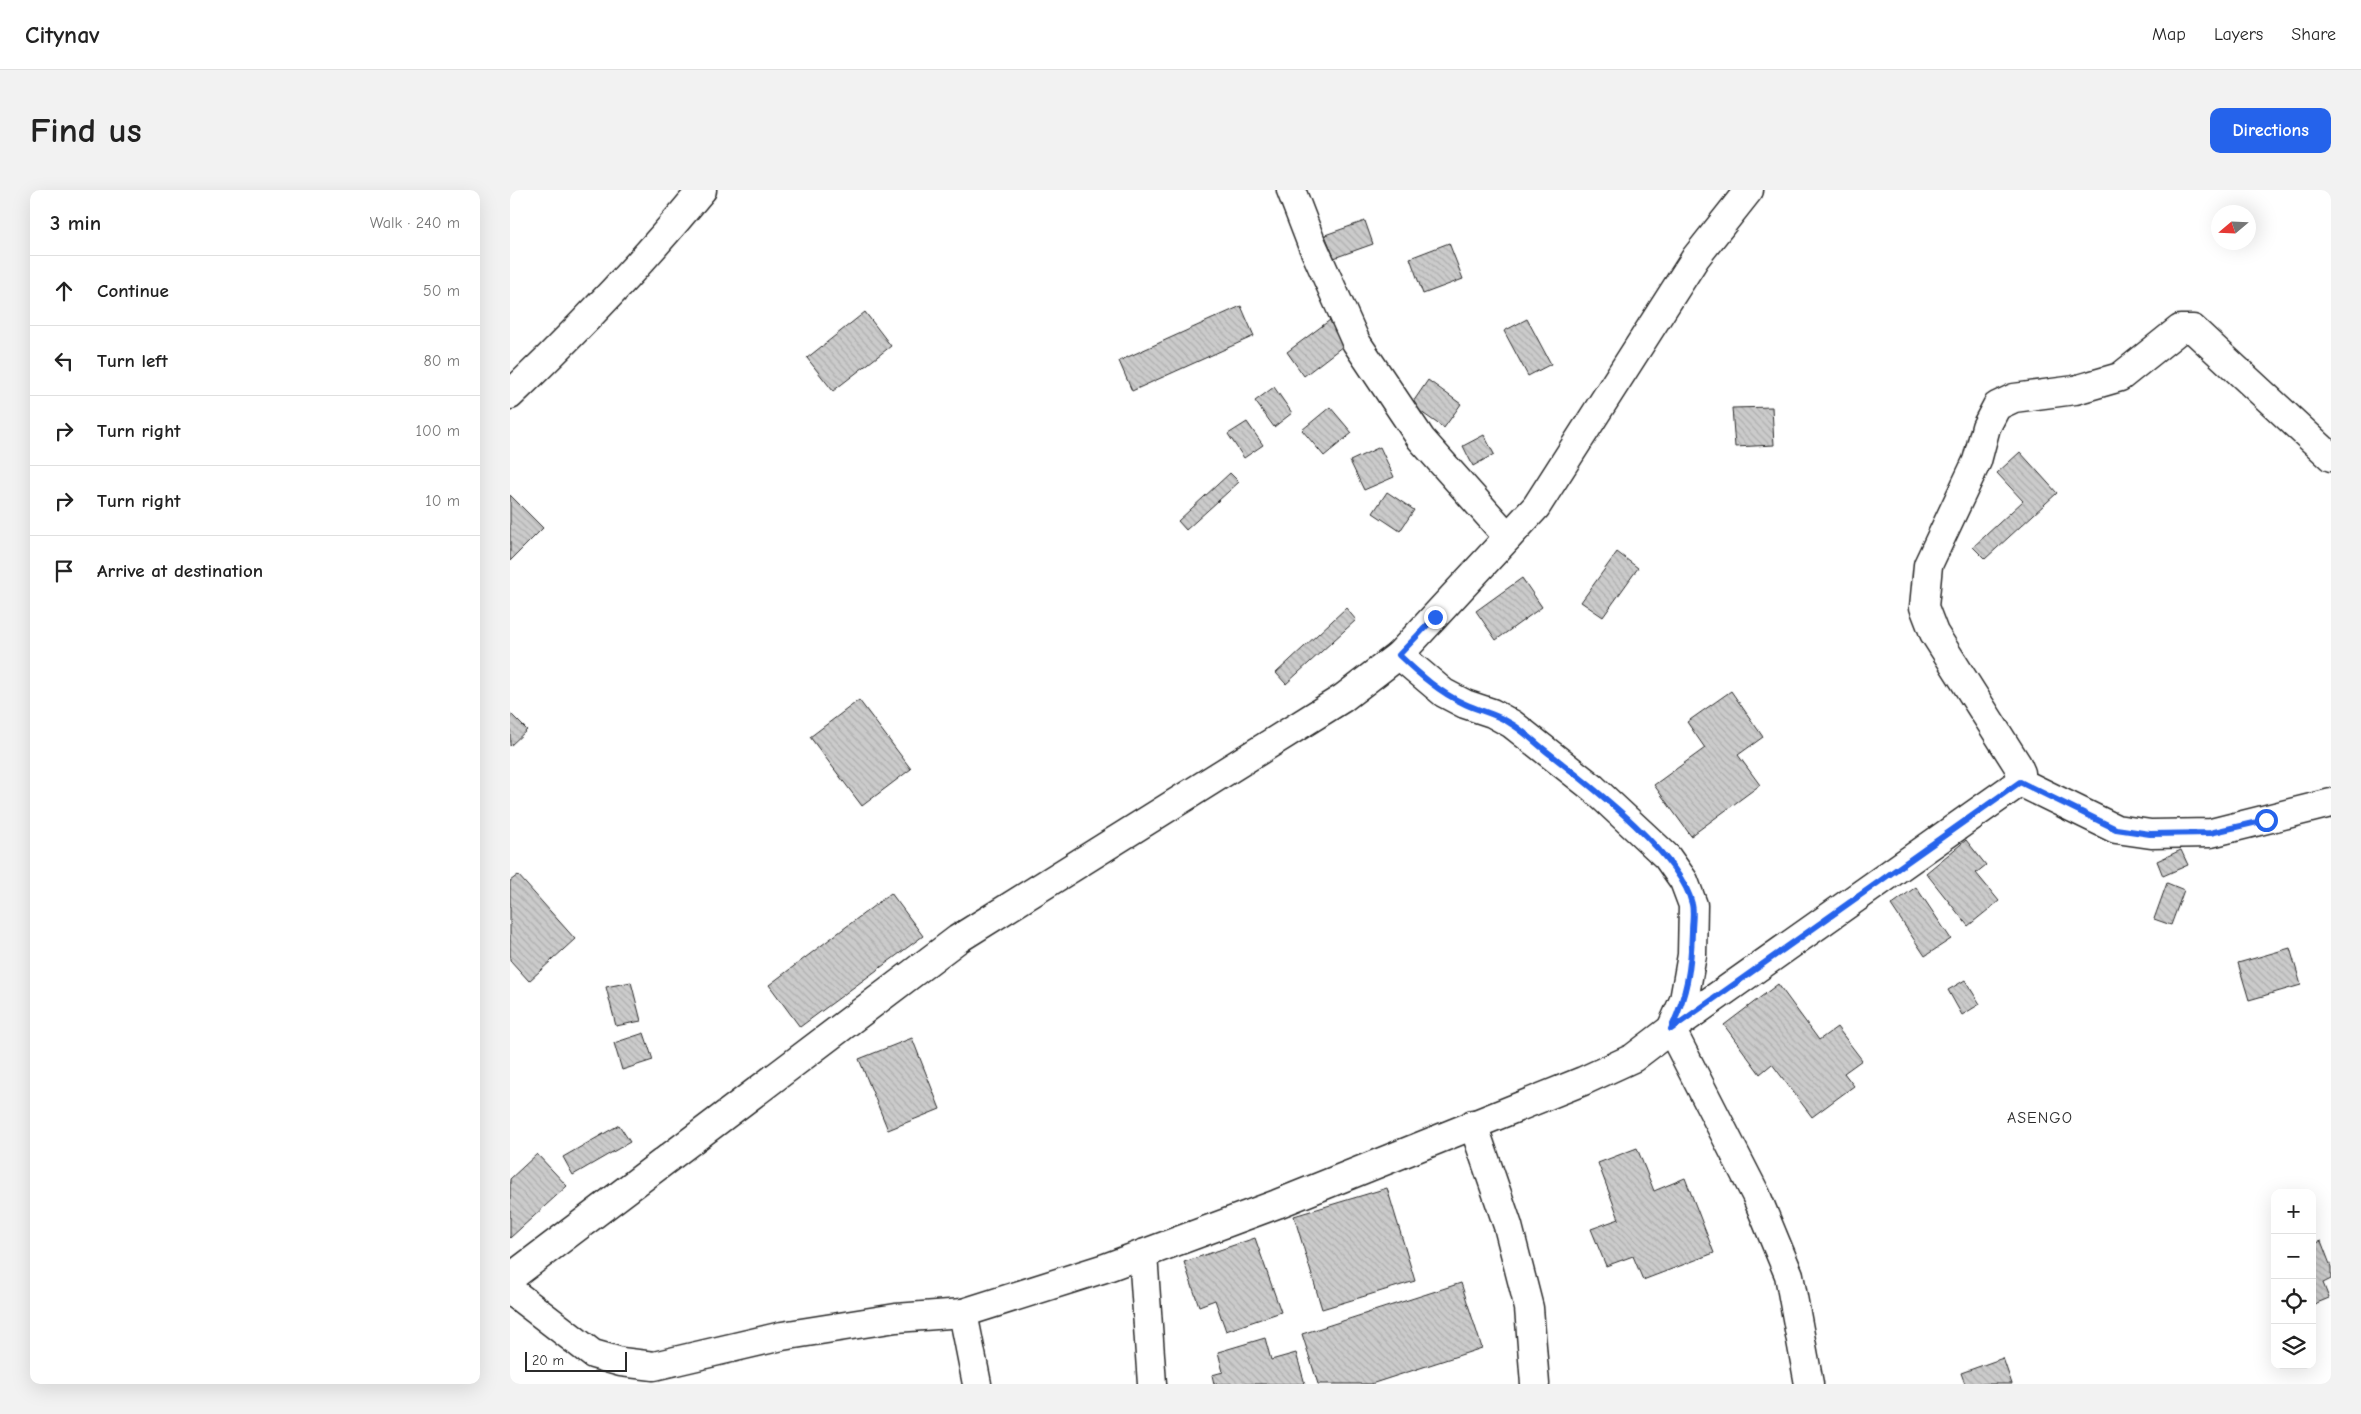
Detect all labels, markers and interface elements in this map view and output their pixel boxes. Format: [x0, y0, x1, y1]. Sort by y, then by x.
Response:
text: Citynav [25, 21, 100, 49]
text: Map [2152, 24, 2186, 45]
text: Layers [2214, 24, 2263, 45]
text: Share [2291, 24, 2336, 45]
button: Directions [2210, 108, 2331, 153]
text: Find us [30, 110, 142, 151]
north arrow [2211, 205, 2256, 250]
text: 3 min [50, 211, 101, 235]
text: Walk · 240 m [370, 214, 460, 232]
icon: ahead [50, 277, 78, 305]
text: Continue [97, 280, 169, 302]
text: 50 m [423, 282, 460, 300]
icon: left [50, 347, 78, 375]
text: Turn left [97, 350, 168, 372]
text: 80 m [423, 352, 460, 370]
icon: right [50, 417, 78, 445]
text: Turn right [97, 420, 181, 442]
text: 100 m [416, 422, 460, 440]
icon: right [50, 487, 78, 515]
text: Turn right [97, 490, 181, 512]
text: 10 m [425, 492, 460, 510]
icon: arrive [50, 557, 78, 585]
text: Arrive at destination [97, 560, 263, 582]
route end [1424, 606, 1447, 629]
route start [2255, 809, 2278, 832]
district label: ASENGO [2007, 1109, 2073, 1127]
map controls [2271, 1189, 2316, 1369]
button: + [2271, 1189, 2316, 1234]
button: − [2271, 1234, 2316, 1279]
button: locate [2271, 1279, 2316, 1324]
button: layers [2271, 1324, 2316, 1369]
scale bar [525, 1349, 628, 1372]
text: 20 m [532, 1352, 564, 1369]

